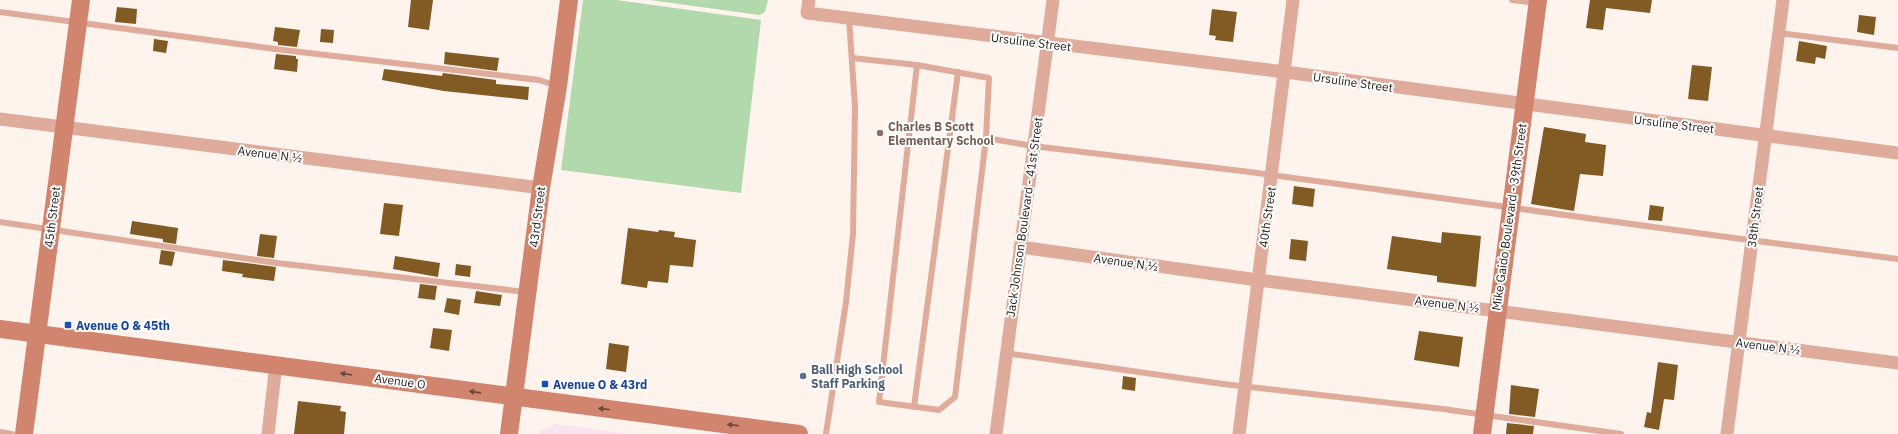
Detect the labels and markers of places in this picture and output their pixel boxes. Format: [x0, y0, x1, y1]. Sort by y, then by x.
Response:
place label: Charles B Scott Elementary School [888, 119, 994, 148]
marker: Charles B Scott Elementary School [875, 128, 885, 138]
place label: Avenue O & 45th [76, 318, 170, 333]
marker: Avenue O & 45th [63, 320, 73, 330]
place label: Ball High School Staff Parking [811, 362, 903, 391]
marker: Ball High School Staff Parking [798, 371, 808, 381]
place label: Avenue O & 43rd [553, 377, 647, 392]
marker: Avenue O & 43rd [540, 379, 550, 389]

